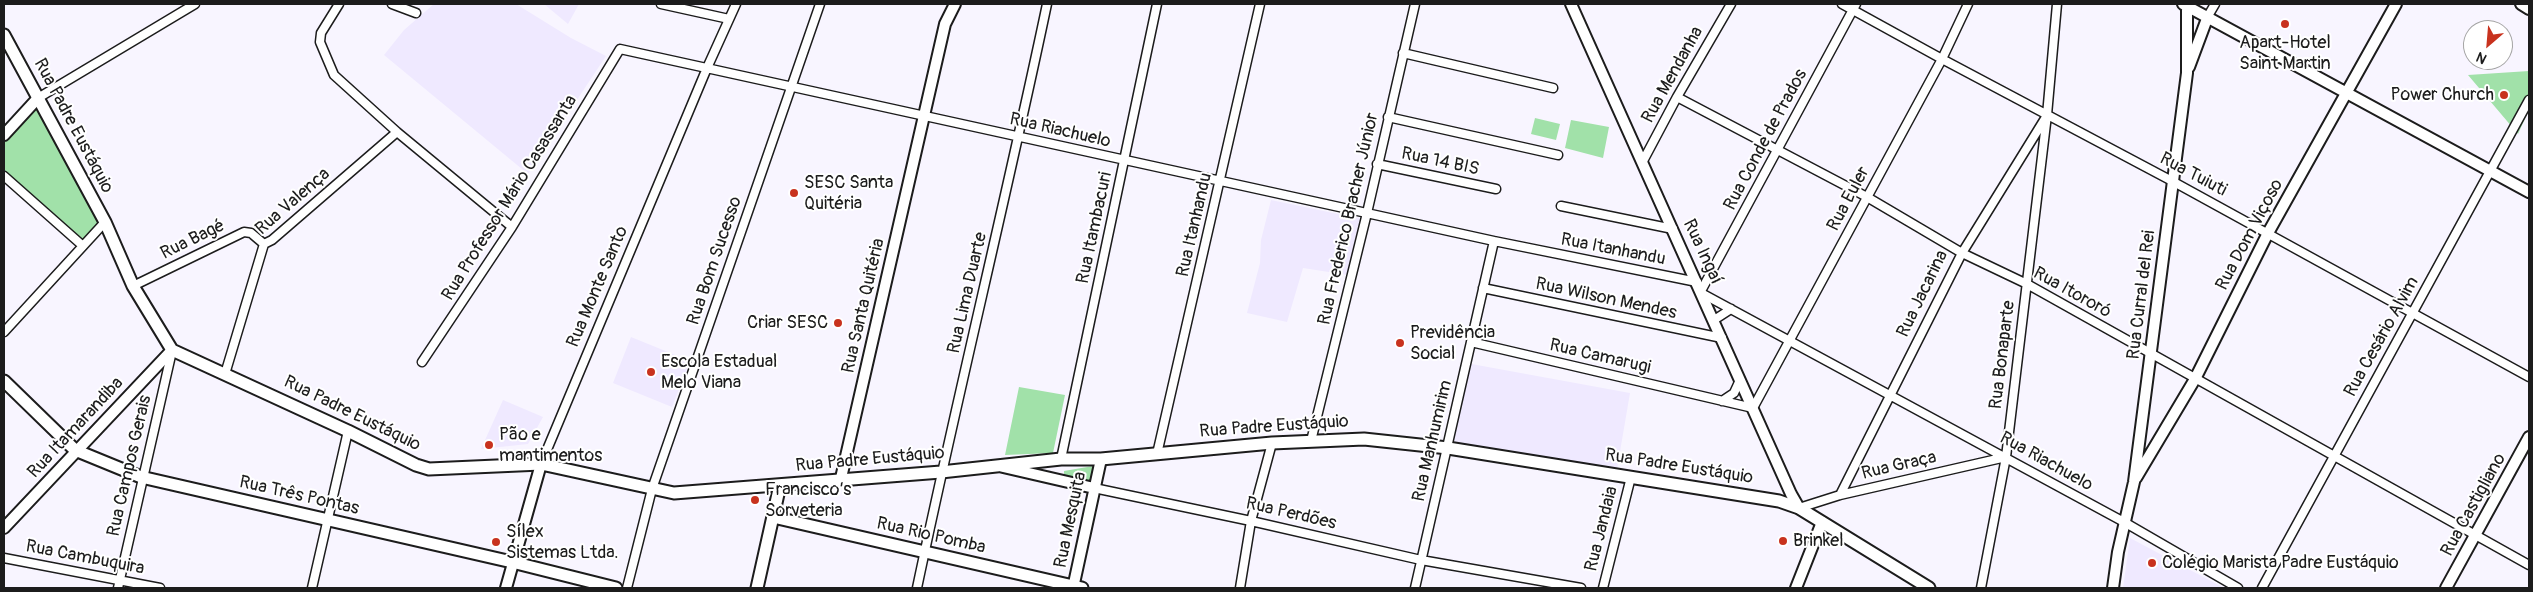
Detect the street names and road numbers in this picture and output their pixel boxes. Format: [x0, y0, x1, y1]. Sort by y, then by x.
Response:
street label: Rua Mendanha [1638, 23, 1708, 127]
street label: Rua Padre Eustáquio [28, 55, 118, 197]
street label: Rua Conde de Prados [1720, 66, 1812, 214]
street label: Rua Professor Mário Casassanta [438, 91, 582, 305]
street label: Rua Riachuelo [1007, 109, 1113, 153]
street label: Rua Frederico Bracher Júnior [1314, 111, 1384, 327]
street label: Rua 14 BIS [1399, 143, 1481, 181]
street label: Rua Tuiuti [2156, 148, 2230, 202]
street label: Rua Euler [1823, 163, 1875, 235]
street label: Rua Valença [251, 164, 335, 240]
street label: Rua Itambacuri [1073, 170, 1117, 286]
street label: Rua Itanhandu [1173, 171, 1217, 279]
street label: Rua Dom Viçoso [2212, 176, 2288, 294]
street label: Rua Bom Sucesso [683, 194, 747, 328]
street label: Rua Bagé [157, 215, 229, 265]
street label: Rua Ingaí [1678, 216, 1726, 288]
street label: Rua Monte Santo [563, 223, 633, 351]
street label: Rua Itanhandu [1559, 229, 1667, 271]
street label: Rua Curral del Rei [2123, 229, 2161, 361]
street label: Rua Lima Duarte [944, 230, 992, 356]
street label: Rua Santa Quitéria [838, 236, 890, 376]
street label: Rua Jacarina [1893, 247, 1953, 341]
street label: Rua Itororó [2029, 263, 2115, 323]
street label: Rua Wilson Mendes [1533, 273, 1679, 325]
street label: Rua Cesário Alvim [2340, 273, 2424, 401]
street label: Rua Bonaparte [1986, 299, 2020, 411]
street label: Rua Camarugi [1547, 335, 1653, 379]
street label: Rua Padre Eustáquio [280, 372, 424, 456]
street label: Rua Itamarandiba [24, 373, 128, 483]
street label: Rua Manhumirim [1409, 378, 1457, 504]
street label: Rua Campos Gerais [103, 393, 157, 539]
street label: Rua Padre Eustáquio [1199, 411, 1349, 443]
street label: Rua Riachuelo [1996, 428, 2096, 496]
street label: Rua Padre Eustáquio [795, 443, 945, 477]
street label: Rua Padre Eustáquio [1603, 445, 1755, 489]
street label: Rua Graça [1859, 447, 1939, 485]
street label: Rua Castigliano [2437, 450, 2511, 560]
street label: Rua Mesquita [1050, 470, 1092, 570]
street label: Rua Três Pontas [237, 472, 361, 520]
street label: Rua Jandaia [1581, 484, 1623, 574]
street label: Rua Perdões [1244, 493, 1338, 535]
street label: Rua Rio Pomba [874, 513, 988, 559]
street label: Rua Cambuquira [24, 536, 146, 580]

